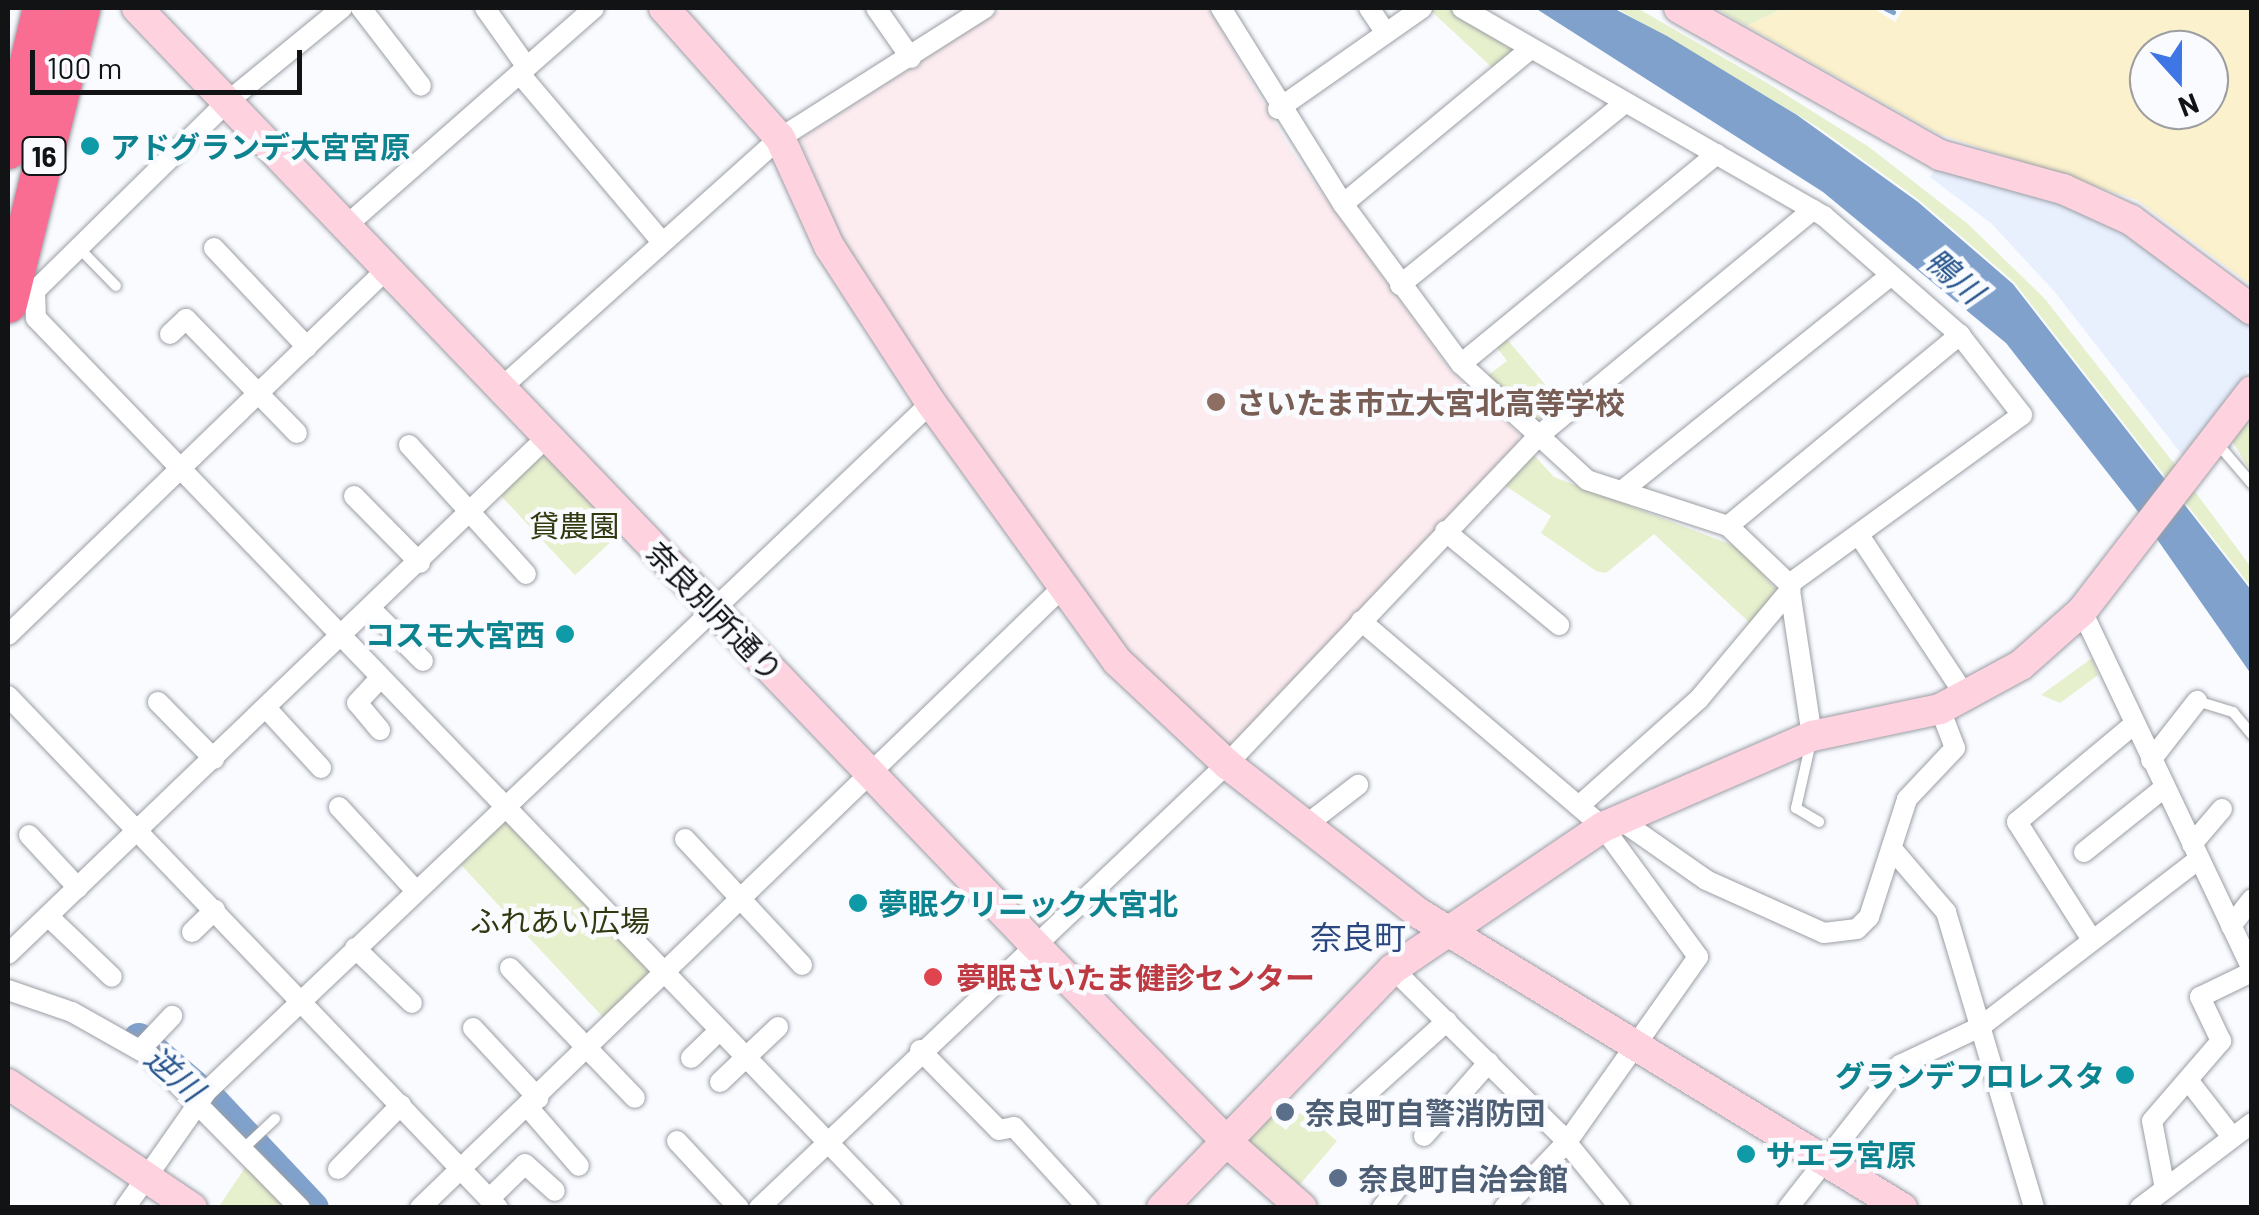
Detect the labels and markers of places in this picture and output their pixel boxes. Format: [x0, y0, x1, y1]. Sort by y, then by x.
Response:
place label: アドグランデ大宮宮原 [110, 128, 410, 164]
marker: アドグランデ大宮宮原 [79, 135, 101, 157]
place label: さいたま市立大宮北高等学校 [1236, 384, 1626, 420]
marker: さいたま市立大宮北高等学校 [1205, 391, 1227, 413]
place label: コスモ大宮西 [365, 616, 545, 652]
marker: コスモ大宮西 [554, 623, 576, 645]
place label: 夢眠クリニック大宮北 [878, 885, 1178, 921]
marker: 夢眠クリニック大宮北 [847, 892, 869, 914]
place label: 夢眠さいたま健診センター [956, 959, 1316, 995]
marker: 夢眠さいたま健診センター [920, 964, 946, 990]
place label: グランデフロレスタ [1835, 1057, 2105, 1093]
marker: グランデフロレスタ [2114, 1064, 2136, 1086]
place label: 奈良町自警消防団 [1305, 1094, 1545, 1130]
marker: 奈良町自警消防団 [1274, 1101, 1296, 1123]
place label: サエラ宮原 [1766, 1136, 1916, 1172]
marker: サエラ宮原 [1735, 1143, 1757, 1165]
place label: 奈良町自治会館 [1358, 1160, 1568, 1196]
marker: 奈良町自治会館 [1327, 1167, 1349, 1189]

